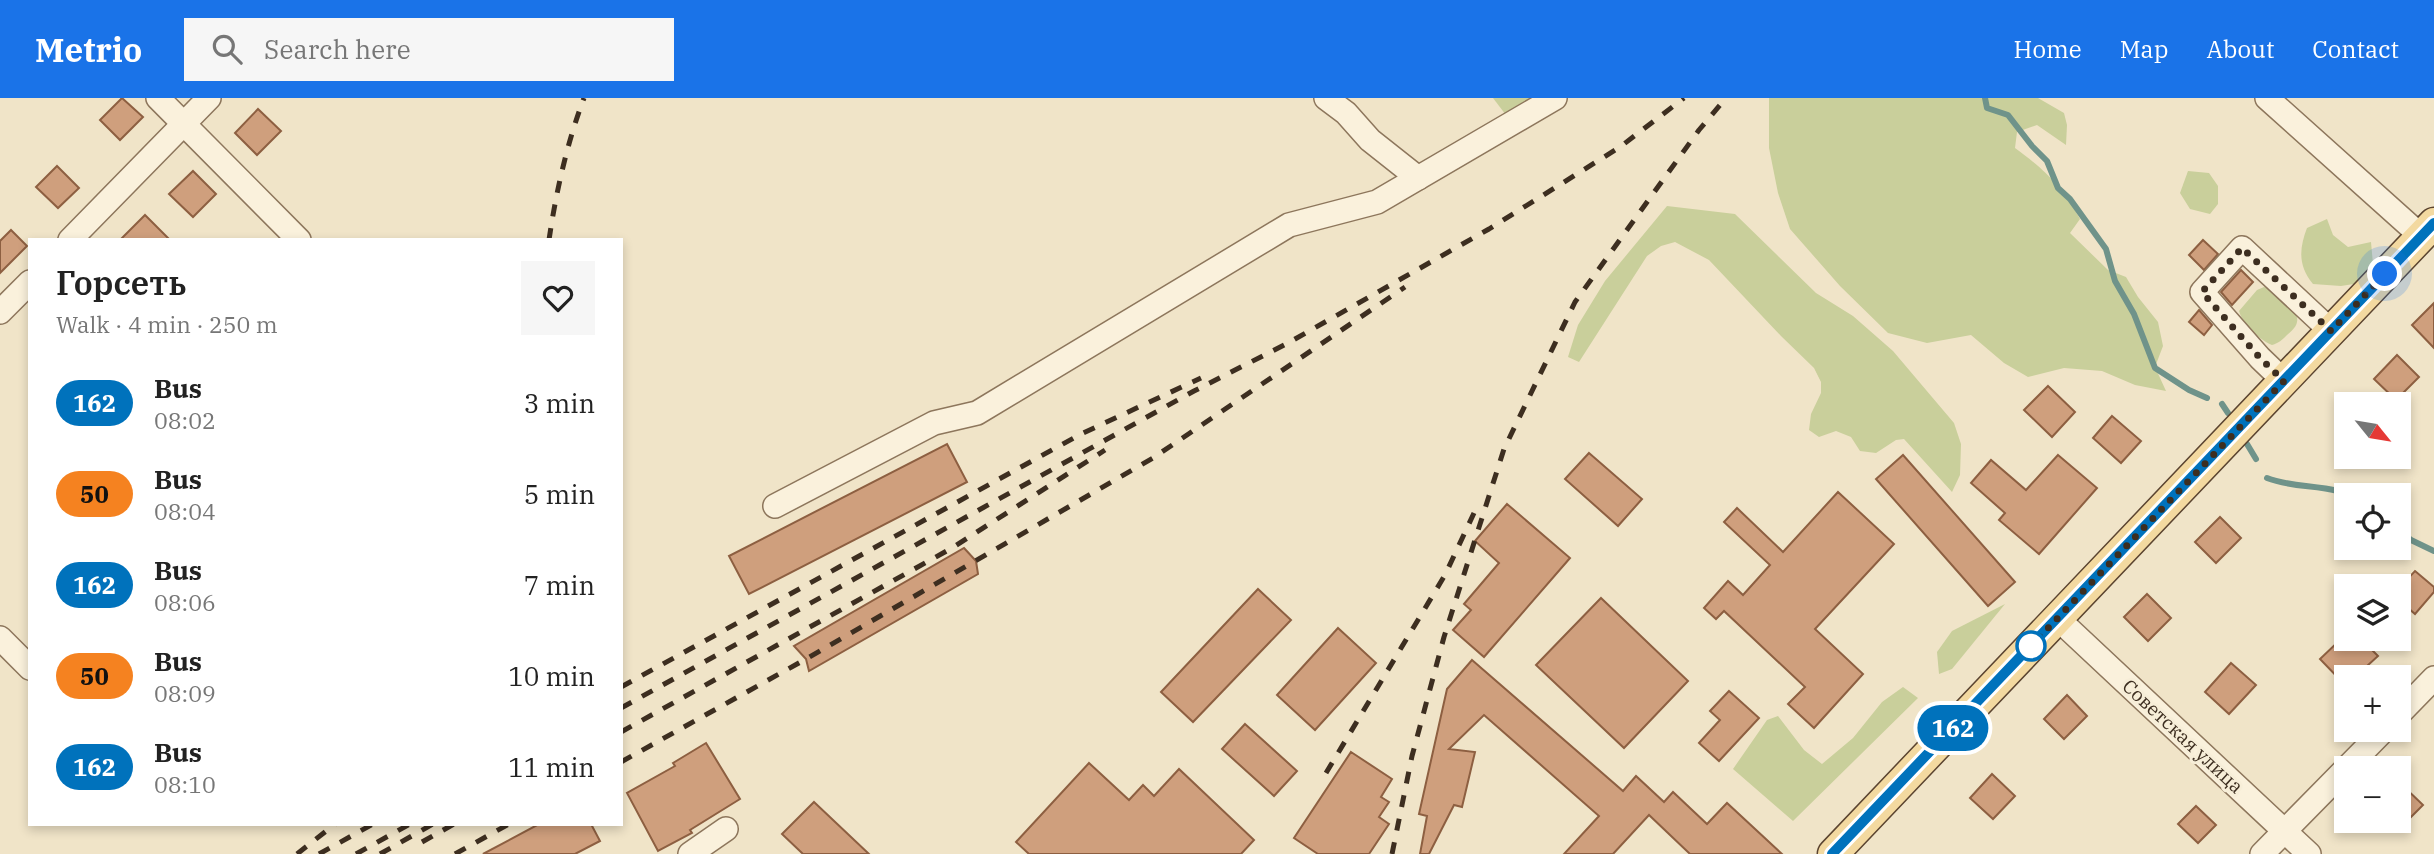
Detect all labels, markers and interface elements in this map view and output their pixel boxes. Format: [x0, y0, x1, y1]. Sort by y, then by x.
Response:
search box [184, 18, 674, 81]
text: Metrio [35, 28, 142, 71]
icon: search [208, 30, 246, 68]
text: Search here [264, 32, 411, 66]
text: Home [2014, 33, 2082, 65]
text: Map [2120, 33, 2168, 65]
text: About [2206, 33, 2274, 65]
text: Contact [2312, 33, 2399, 65]
your location [2367, 256, 2402, 291]
text: Горсеть [56, 261, 186, 304]
button: heart [521, 261, 595, 335]
text: Walk · 4 min · 250 m [56, 309, 278, 339]
text: Bus [154, 371, 202, 405]
text: 3 min [524, 386, 595, 420]
text: 162 [73, 387, 116, 419]
north arrow [2334, 392, 2412, 469]
map controls [2334, 392, 2411, 833]
text: 08:02 [154, 405, 216, 435]
text: Bus [154, 462, 202, 496]
text: 5 min [524, 477, 595, 511]
text: 50 [80, 478, 109, 510]
button: locate [2334, 483, 2411, 560]
text: 08:04 [154, 496, 216, 526]
text: Bus [154, 553, 202, 587]
text: 7 min [524, 568, 595, 602]
text: 162 [73, 569, 116, 601]
button: layers [2334, 574, 2411, 651]
text: 08:06 [154, 587, 216, 617]
unlabelled marker [2016, 631, 2046, 661]
text: Bus [154, 644, 202, 678]
text: 10 min [508, 659, 595, 693]
text: 50 [80, 660, 109, 692]
button: + [2334, 665, 2411, 742]
street label: Советская улица [2118, 674, 2248, 798]
text: 08:09 [154, 678, 216, 708]
line badge: 162 [1913, 705, 1993, 751]
text: 162 [1931, 712, 1975, 744]
text: Bus [154, 735, 202, 769]
text: 11 min [508, 750, 595, 784]
text: 162 [73, 751, 116, 783]
button: − [2334, 756, 2411, 833]
text: 08:10 [154, 769, 216, 799]

